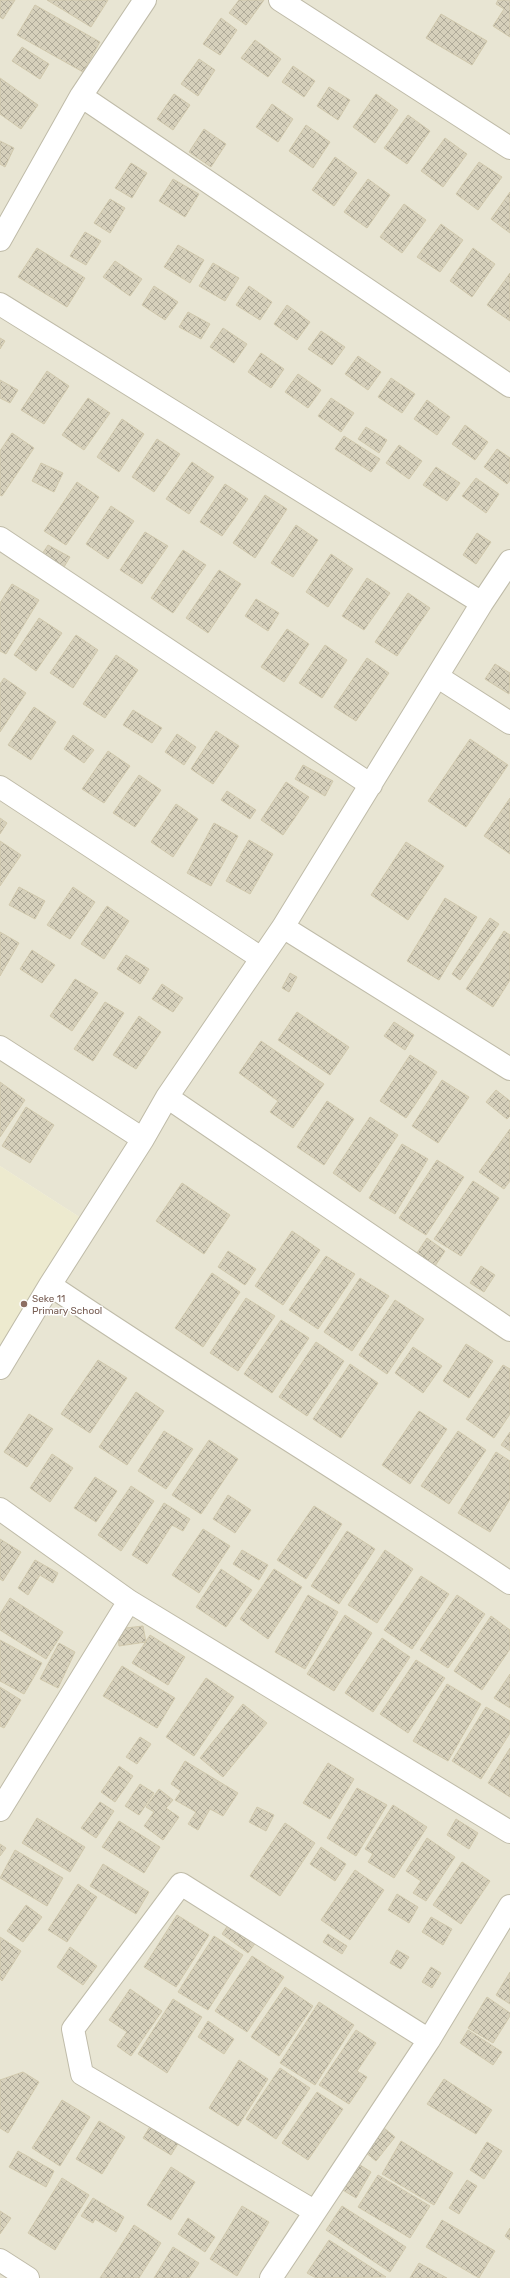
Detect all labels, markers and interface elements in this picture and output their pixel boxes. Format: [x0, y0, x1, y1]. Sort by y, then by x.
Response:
place label: Seke 11 Primary School [32, 1293, 102, 1317]
marker: Seke 11 Primary School [19, 1299, 29, 1309]

